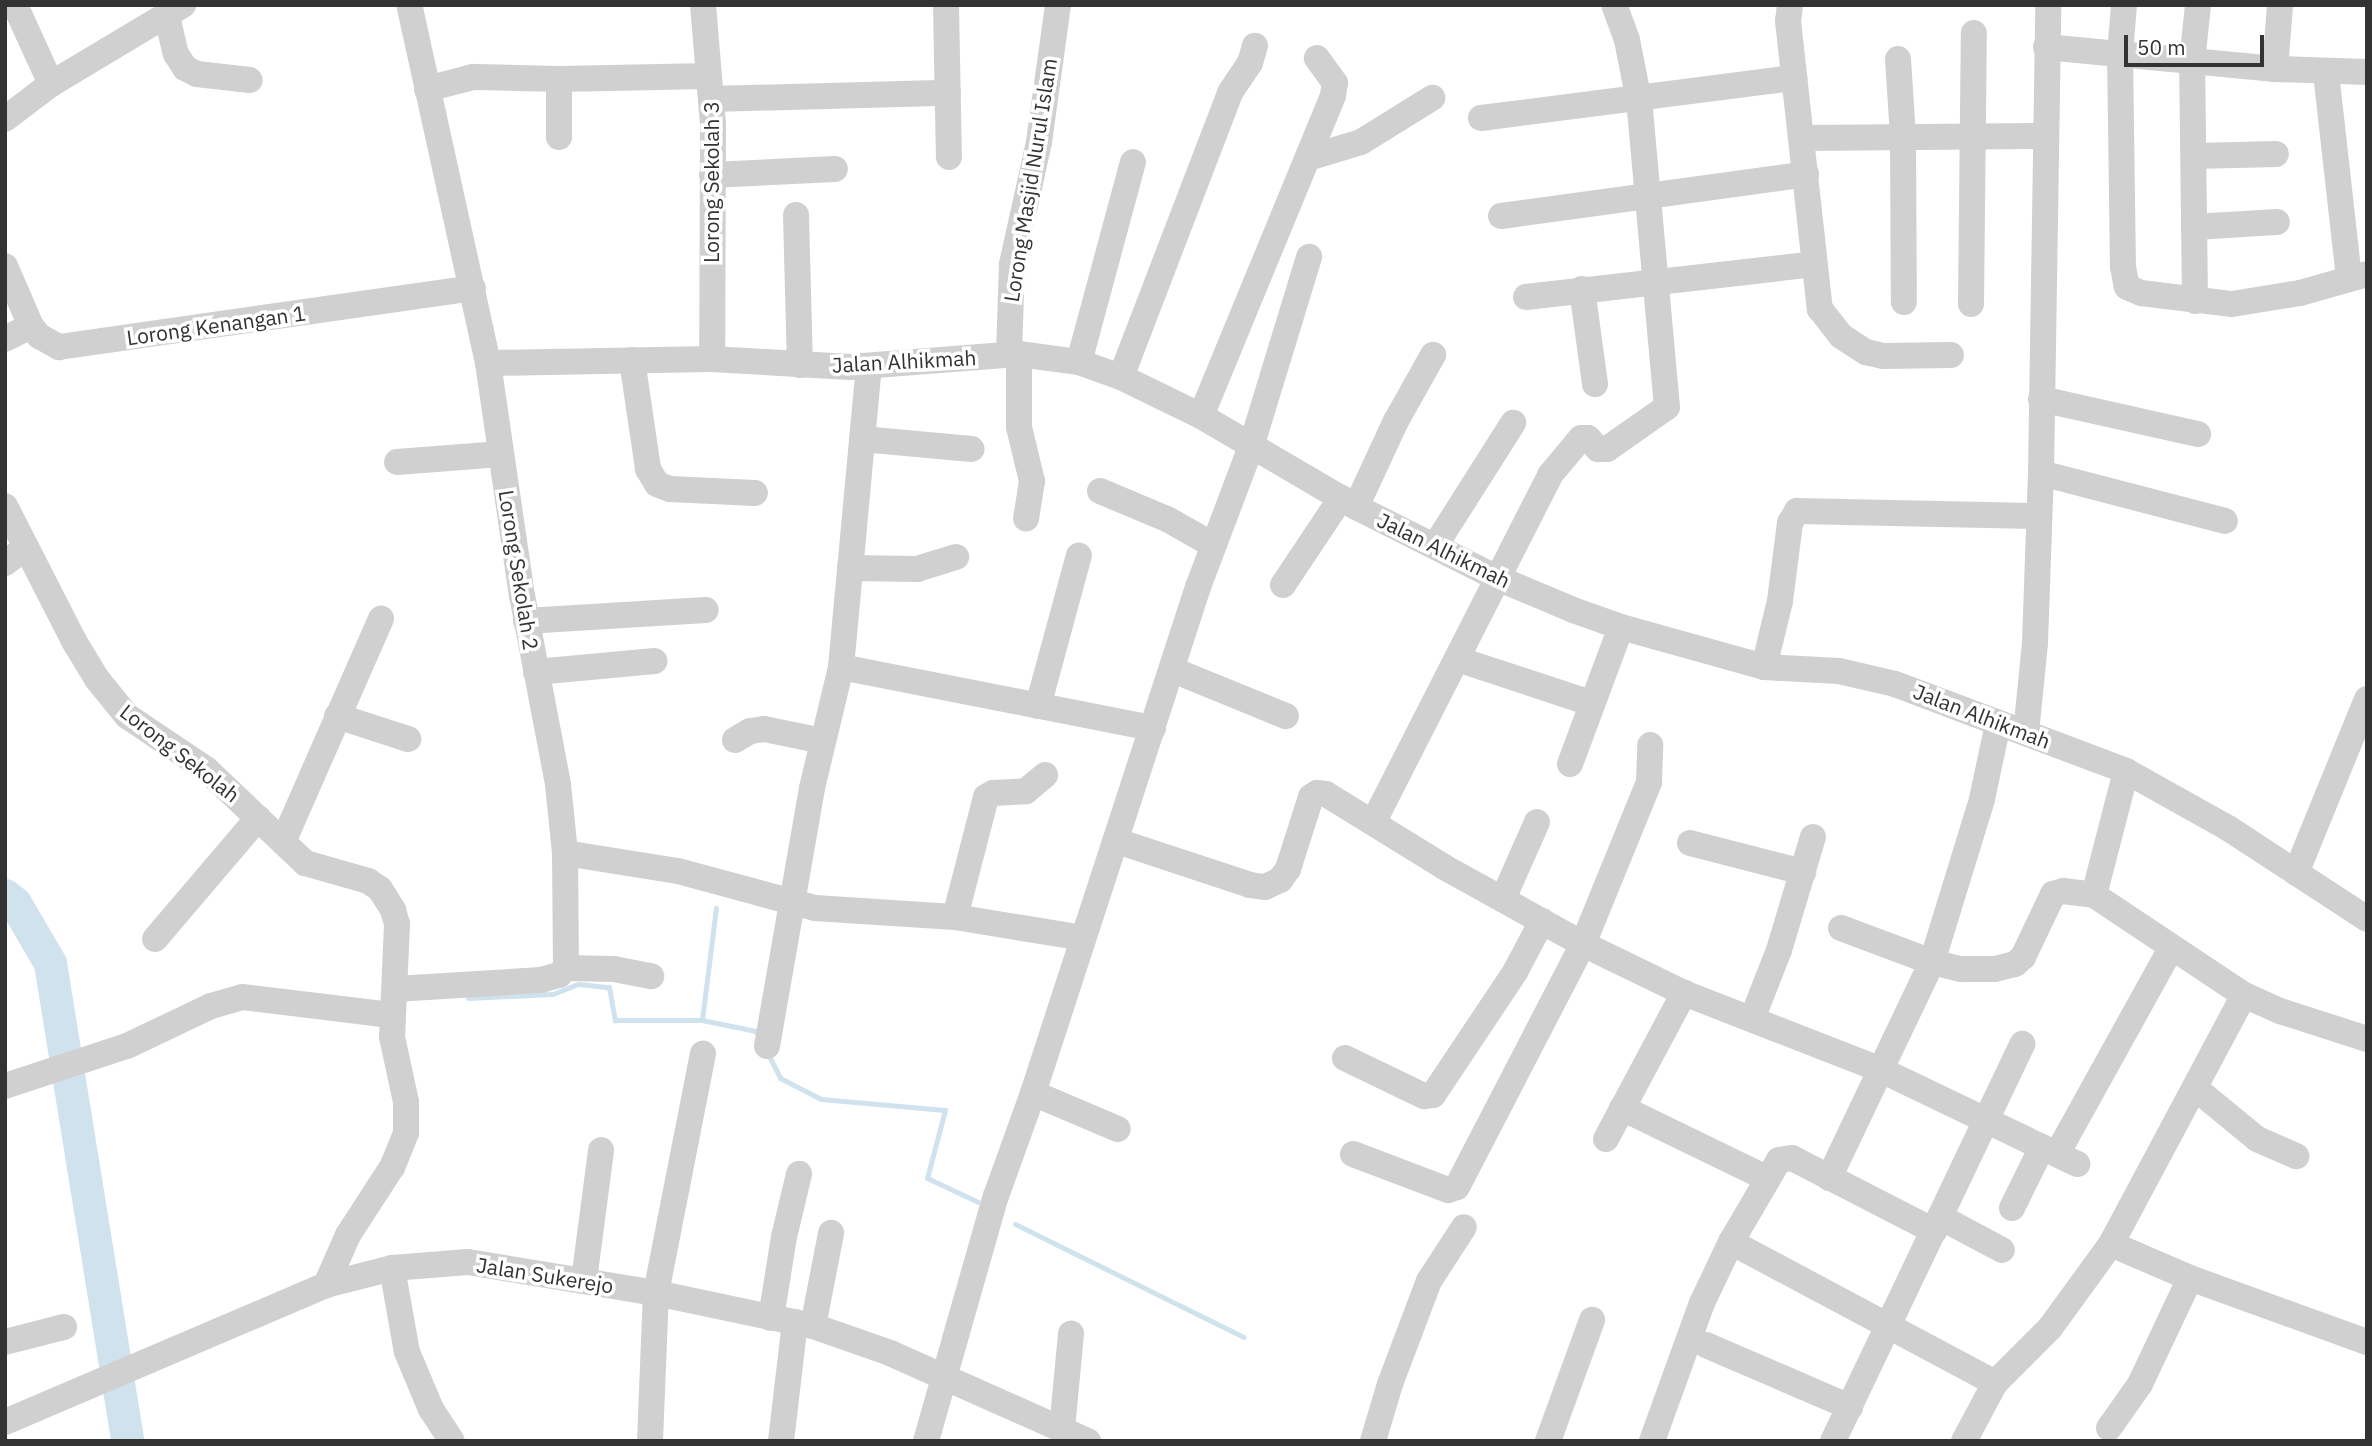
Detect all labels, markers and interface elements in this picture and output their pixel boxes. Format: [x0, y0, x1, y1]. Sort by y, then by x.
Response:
scale bar [2127, 21, 2267, 65]
text: 50 m [2137, 33, 2186, 61]
street label: Lorong Masjid Nurul Islam [998, 56, 1062, 304]
street label: Lorong Sekolah 3 [698, 101, 724, 263]
street label: Lorong Kenangan 1 [125, 300, 307, 350]
street label: Jalan Alhikmah [831, 345, 977, 377]
street label: Lorong Sekolah 2 [494, 488, 544, 652]
street label: Jalan Alhikmah [1373, 507, 1515, 593]
street label: Jalan Alhikmah [1910, 678, 2054, 754]
street label: Lorong Sekolah [115, 699, 245, 807]
street label: Jalan Sukerejo [475, 1252, 615, 1298]

